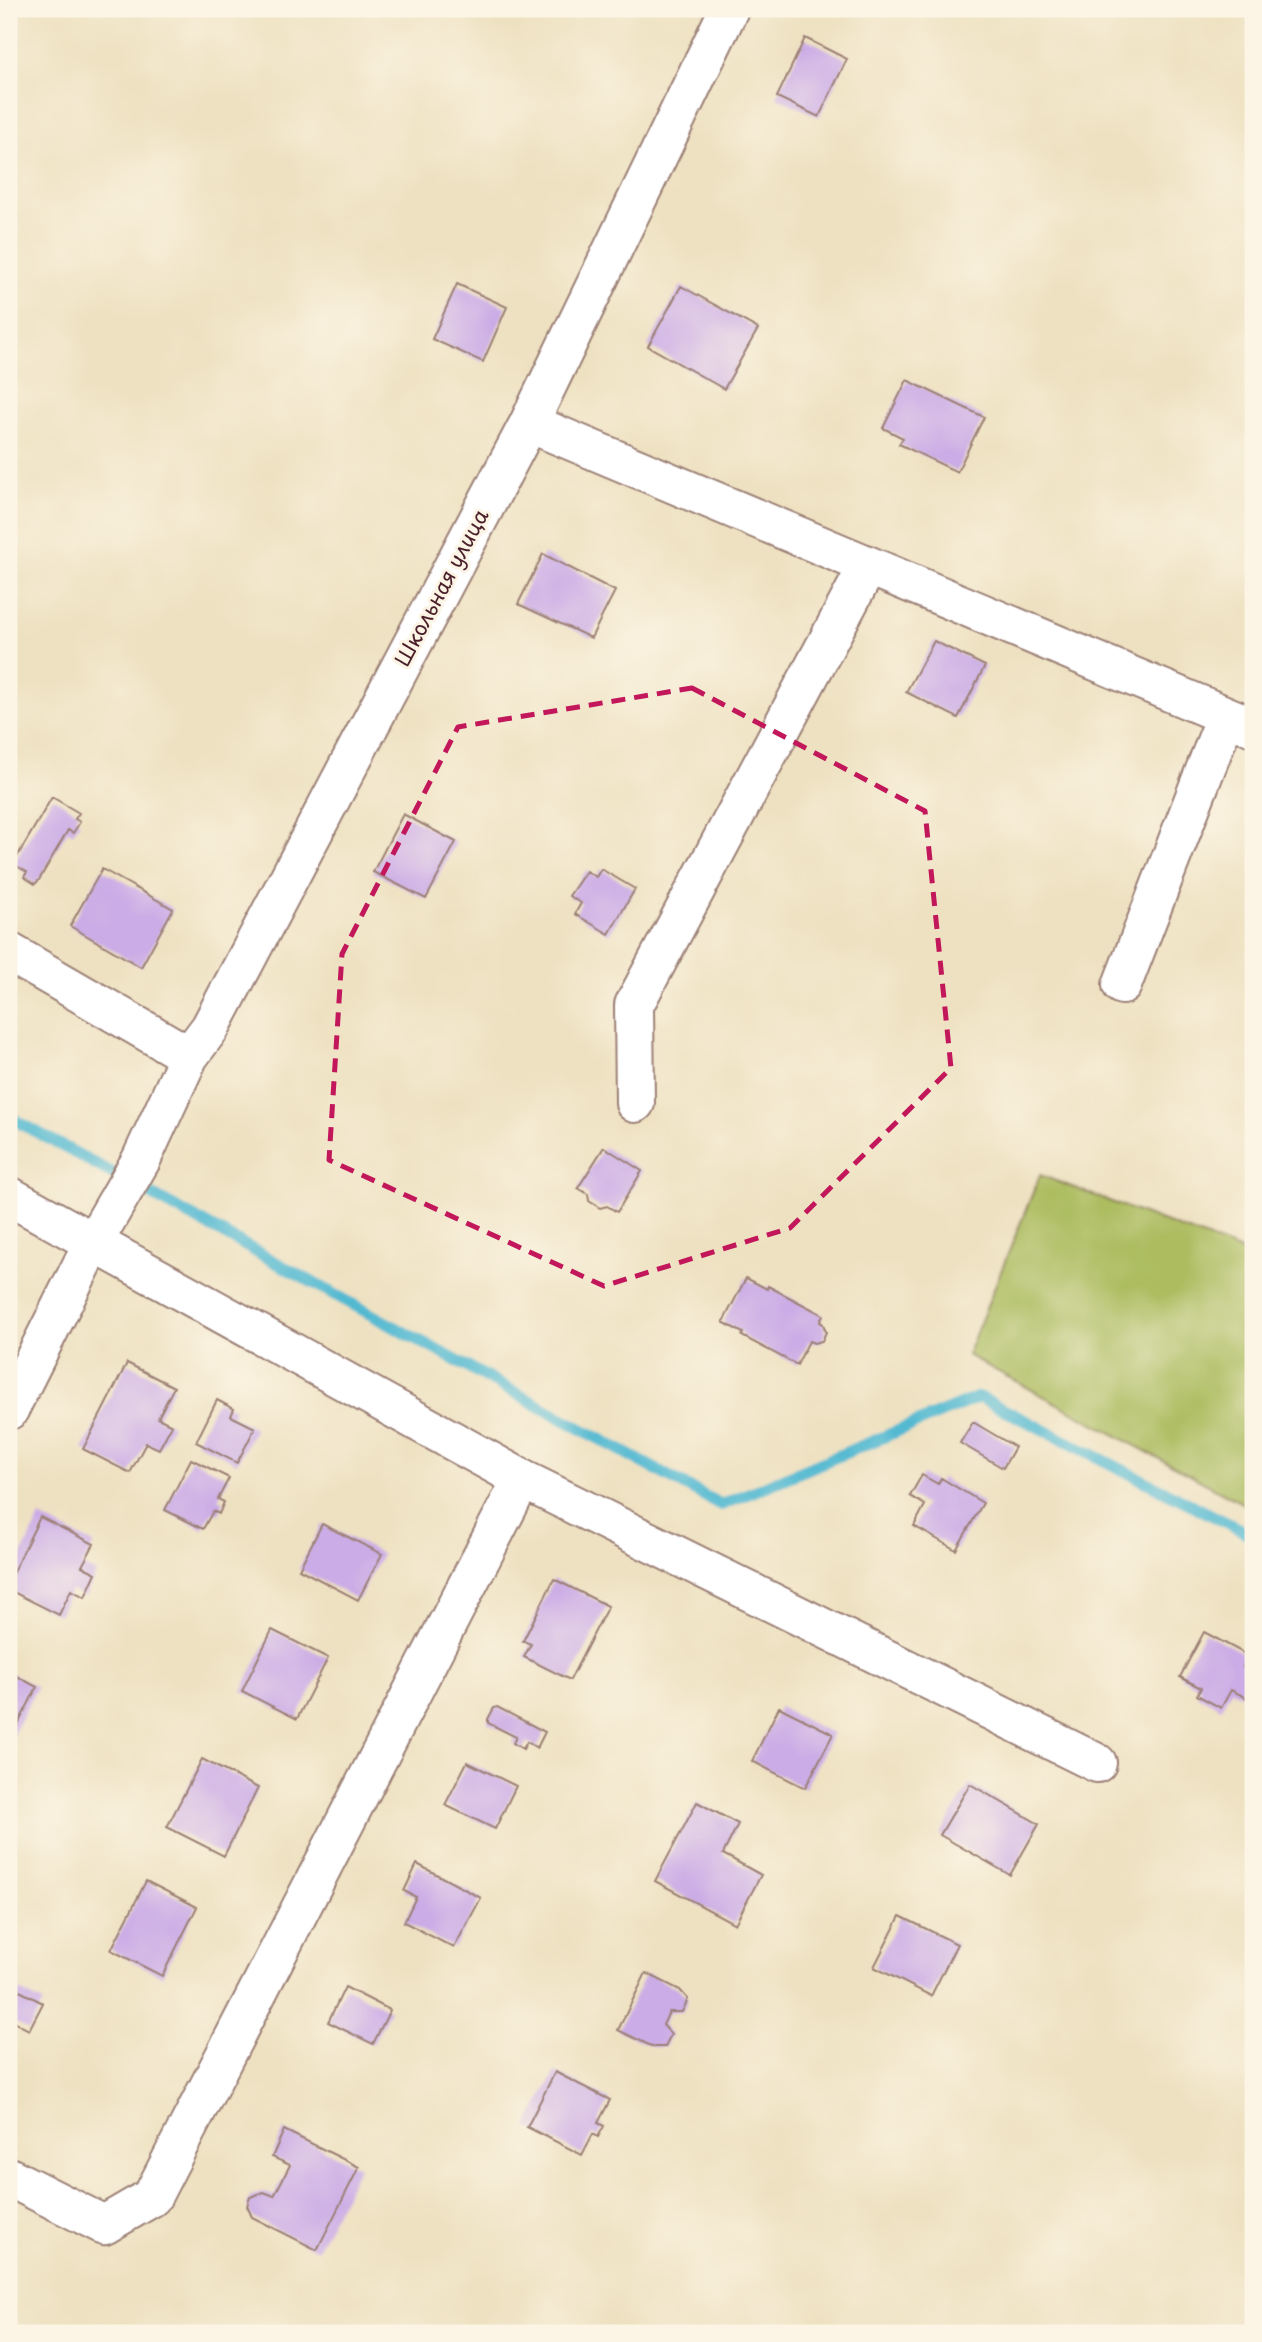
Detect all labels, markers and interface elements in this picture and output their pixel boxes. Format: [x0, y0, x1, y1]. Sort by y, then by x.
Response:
street label: Школьная улица [385, 502, 496, 672]

